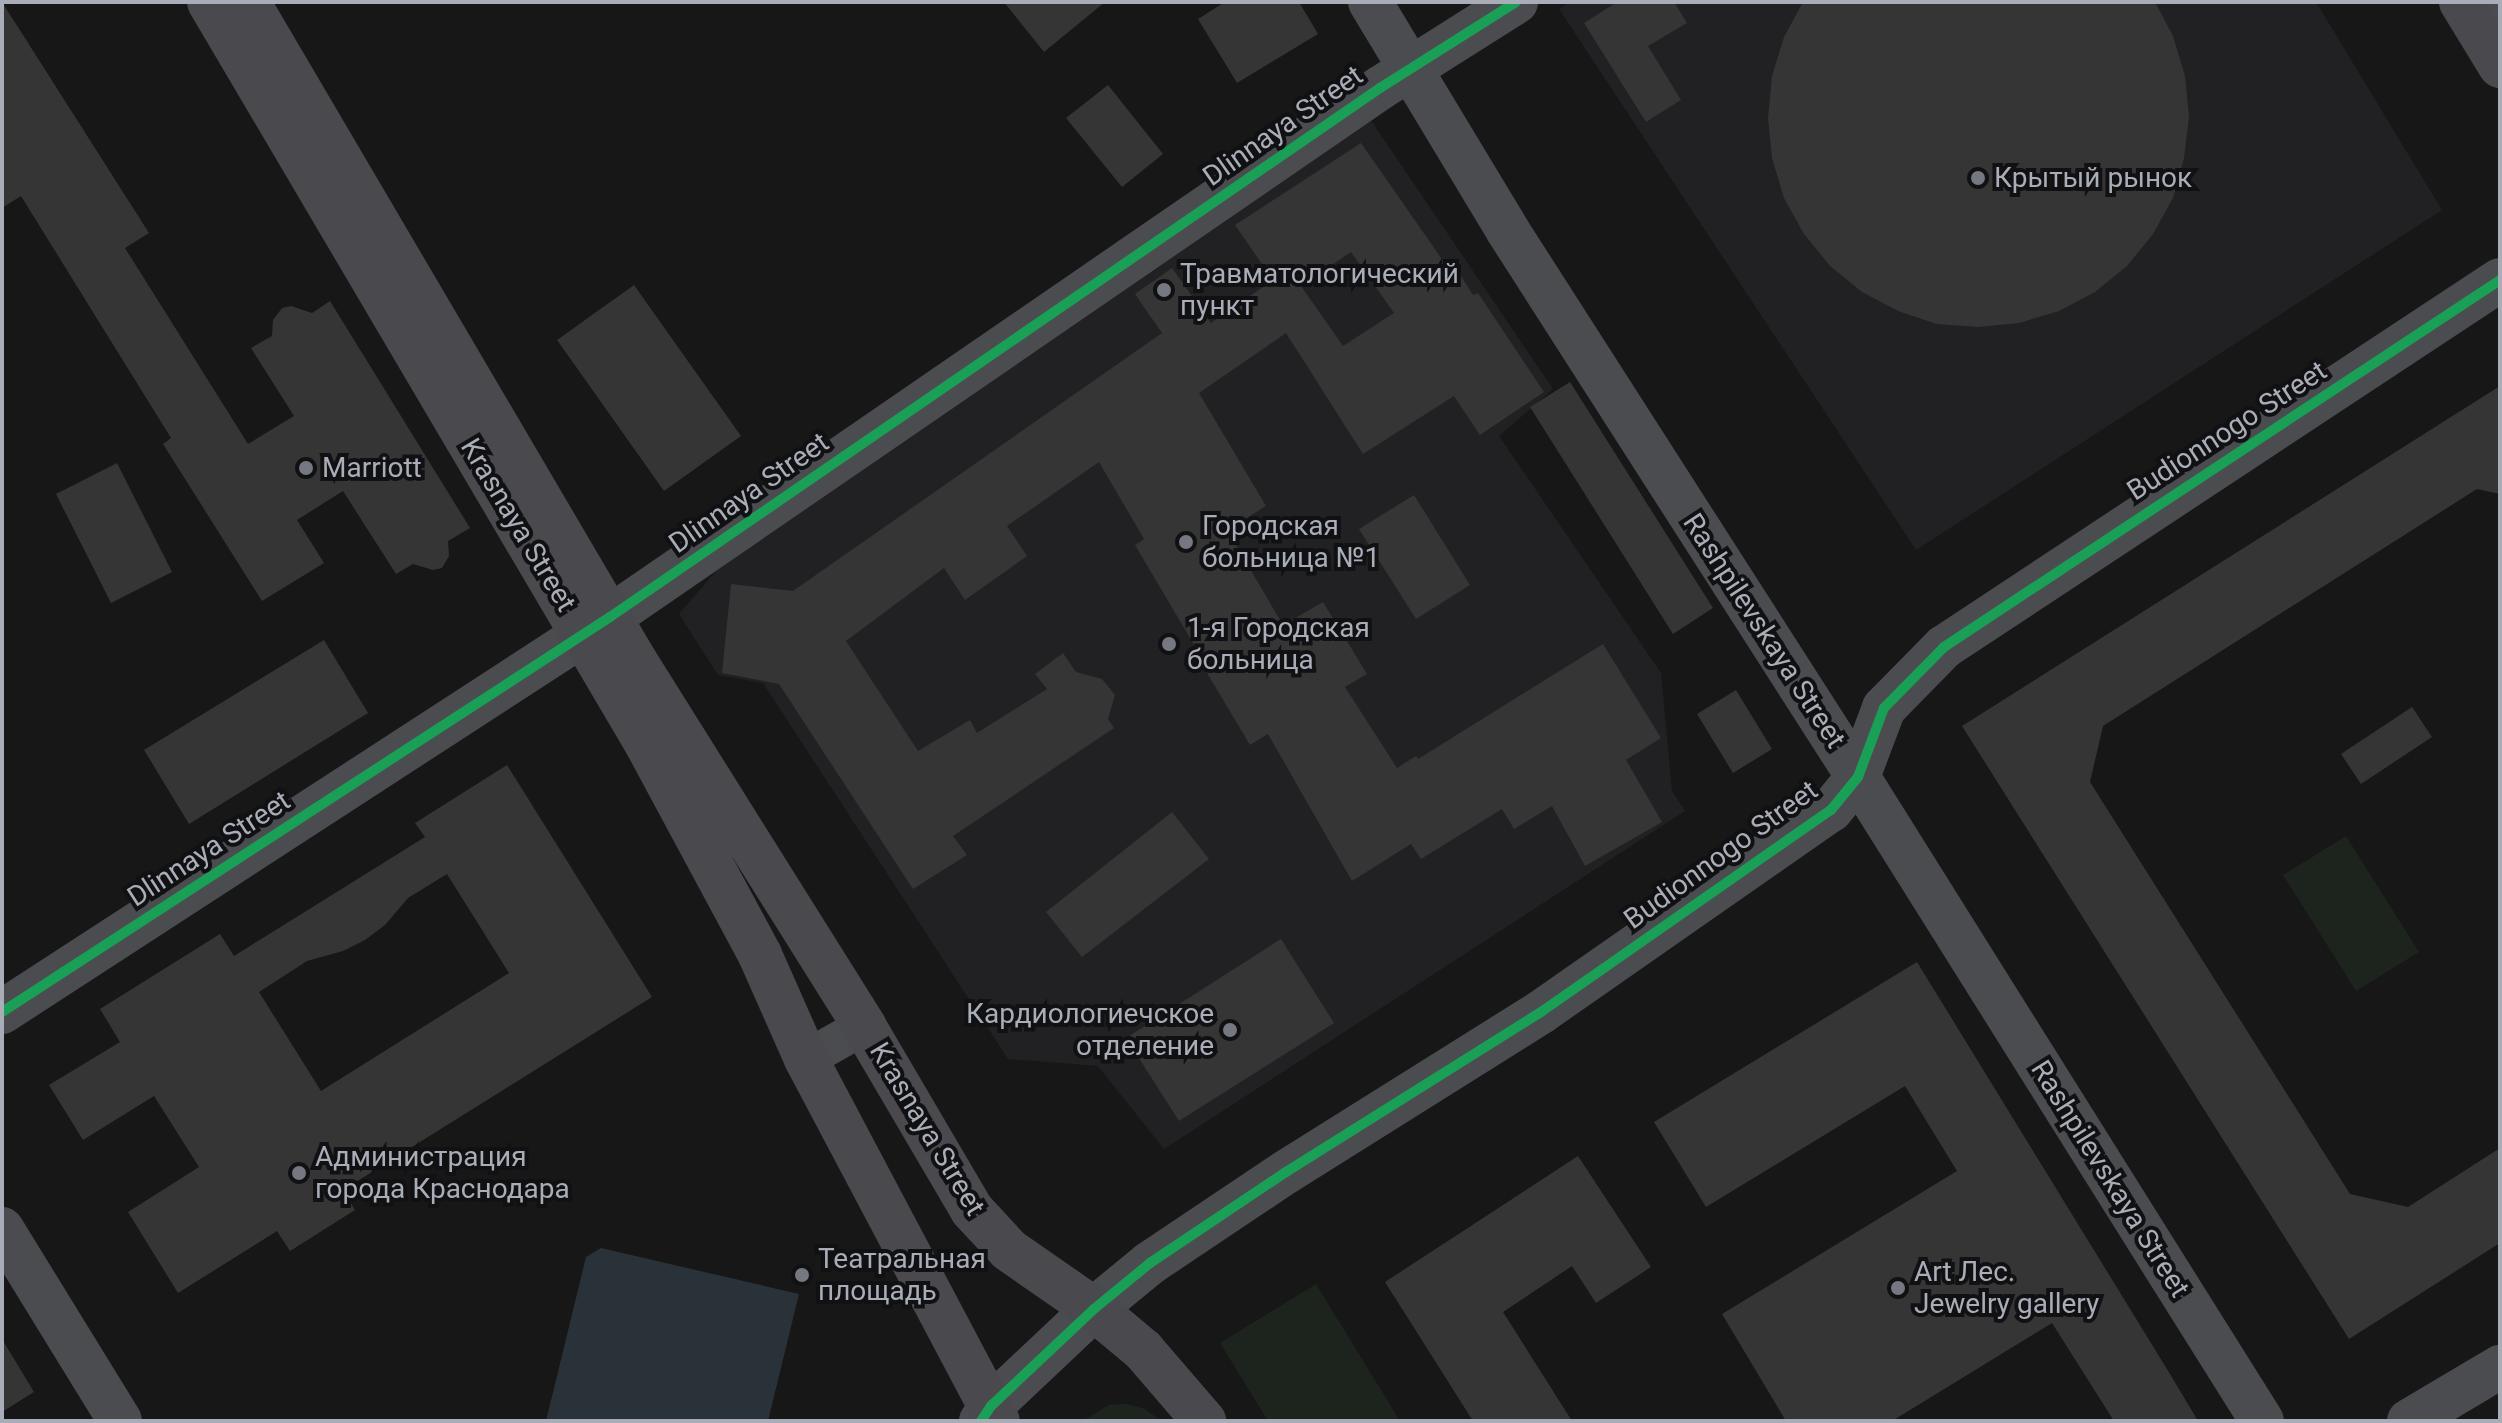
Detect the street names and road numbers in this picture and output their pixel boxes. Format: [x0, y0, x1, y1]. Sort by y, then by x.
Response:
street label: Dlinnaya Street [1197, 59, 1369, 193]
street label: Budionnogo Street [2121, 354, 2333, 508]
street label: Dlinnaya Street [663, 426, 835, 560]
street label: Krasnaya Street [453, 432, 583, 618]
street label: Rashpilevskaya Street [1676, 508, 1852, 754]
street label: Budionnogo Street [1618, 774, 1824, 936]
street label: Dlinnaya Street [121, 784, 297, 914]
street label: Krasnaya Street [862, 1036, 992, 1222]
street label: Rashpilevskaya Street [2024, 1054, 2196, 1304]

